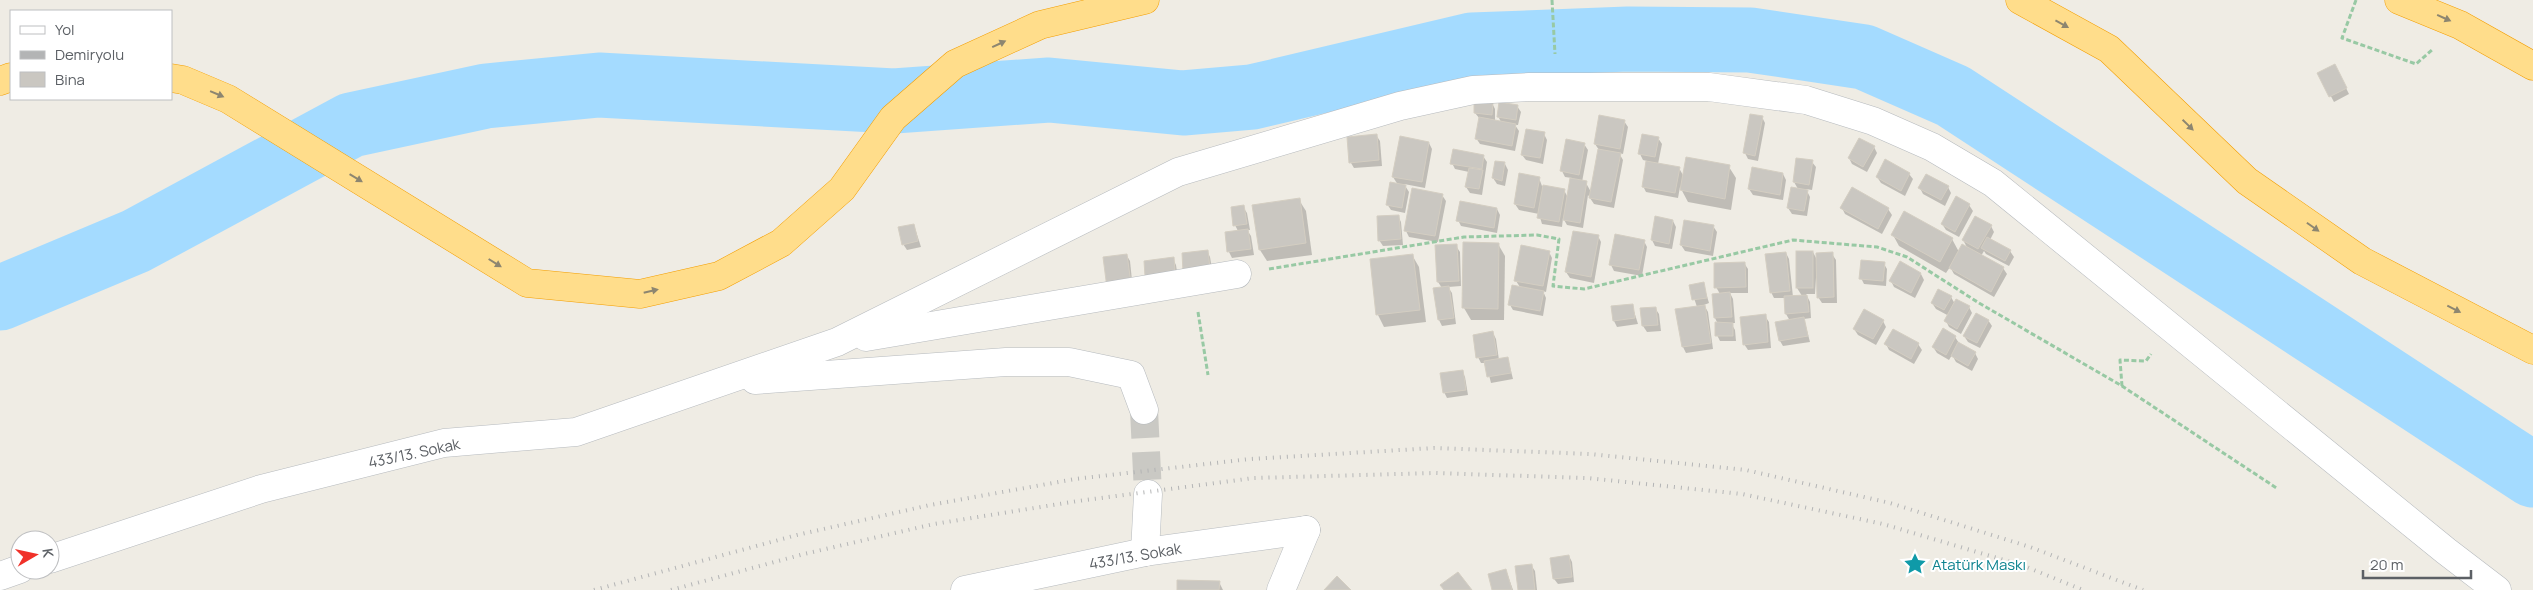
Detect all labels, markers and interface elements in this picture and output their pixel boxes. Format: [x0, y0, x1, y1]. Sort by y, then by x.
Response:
legend [10, 10, 172, 100]
one-way arrow [2437, 15, 2451, 23]
text: Yol [55, 19, 75, 40]
one-way arrow [2056, 19, 2069, 28]
one-way arrow [992, 40, 1006, 48]
text: Demiryolu [55, 44, 124, 65]
text: Bina [55, 69, 85, 90]
one-way arrow [210, 90, 225, 98]
one-way arrow [2182, 119, 2194, 131]
one-way arrow [349, 173, 362, 182]
one-way arrow [2307, 222, 2320, 232]
one-way arrow [488, 258, 501, 267]
one-way arrow [643, 287, 658, 295]
one-way arrow [2446, 305, 2461, 313]
street label: 433/13. Sokak [366, 433, 462, 473]
north arrow [10, 530, 60, 580]
street label: 433/13. Sokak [1087, 537, 1183, 574]
text: K [38, 547, 59, 560]
scale bar [2363, 548, 2470, 580]
place icon: Atatürk Maskı [1902, 551, 1928, 577]
place label: Atatürk Maskı [1932, 554, 2026, 575]
text: 20 m [2370, 554, 2403, 575]

